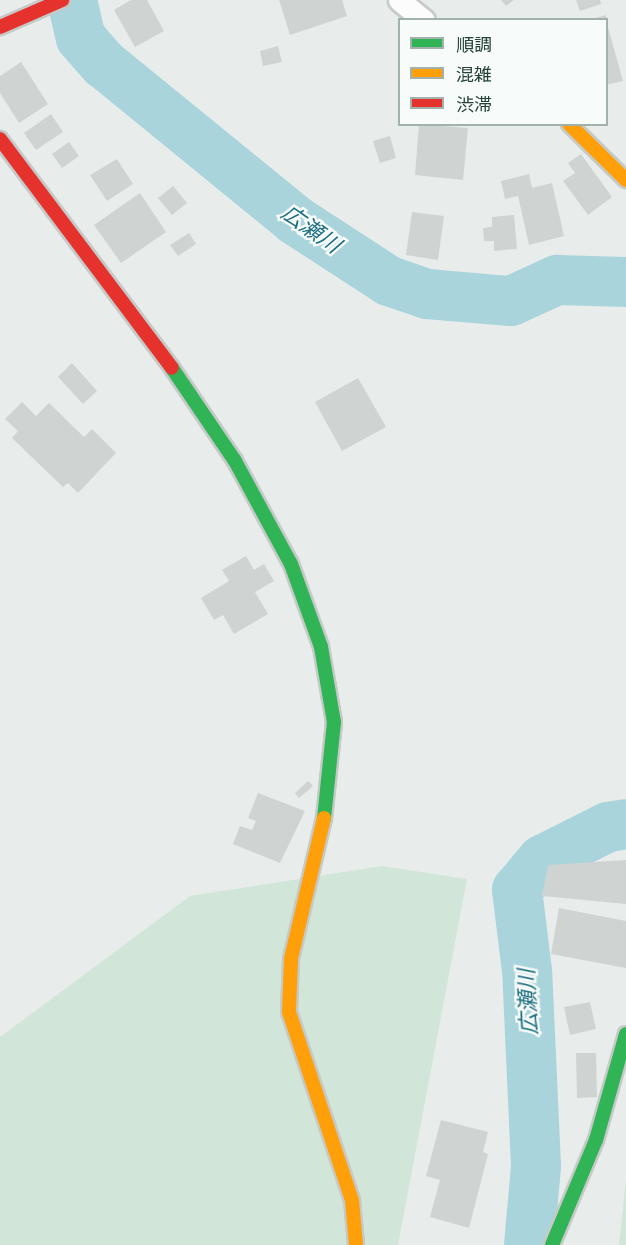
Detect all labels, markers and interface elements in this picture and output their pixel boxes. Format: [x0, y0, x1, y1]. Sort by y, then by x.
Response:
legend [398, 18, 608, 126]
text: 順調 [456, 33, 492, 56]
text: 混雑 [456, 63, 492, 86]
text: 渋滞 [456, 93, 492, 116]
water label: 広瀬川 [276, 199, 346, 259]
water label: 広瀬川 [513, 968, 543, 1036]

